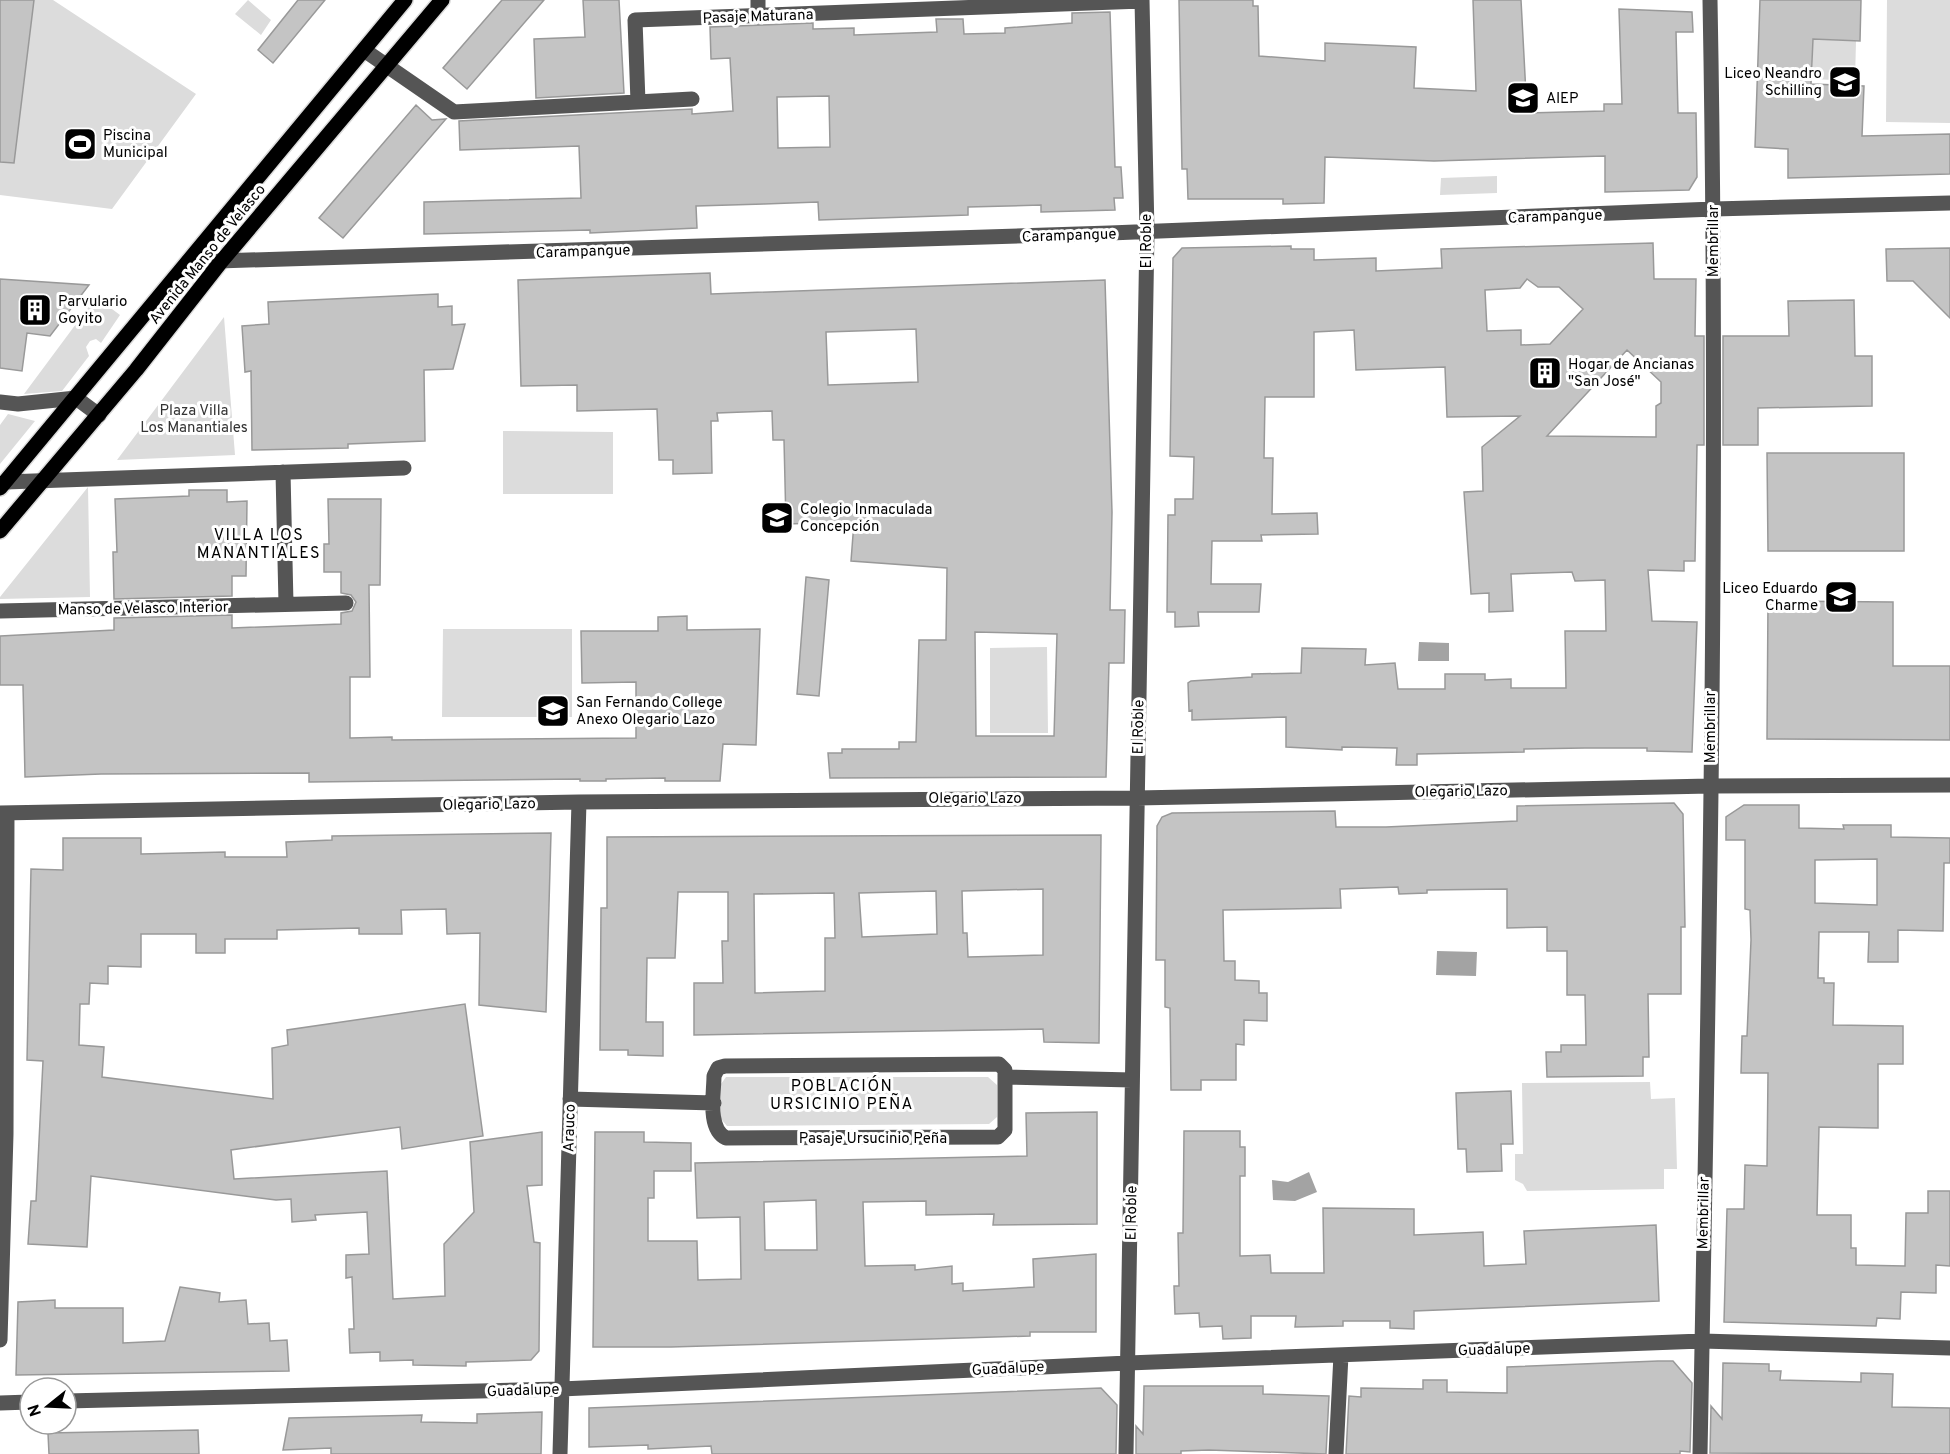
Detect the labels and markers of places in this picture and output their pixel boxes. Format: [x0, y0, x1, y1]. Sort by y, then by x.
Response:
school or university icon: Liceo Neandro Schilling [1827, 64, 1863, 100]
place label: Liceo Neandro Schilling [1724, 65, 1822, 101]
school or university icon: AIEP [1505, 80, 1541, 116]
place label: AIEP [1546, 90, 1578, 109]
sports icon: Piscina Municipal [62, 126, 98, 162]
place label: Piscina Municipal [103, 127, 168, 163]
building icon: Parvulario Goyito [17, 292, 53, 328]
place label: Parvulario Goyito [58, 293, 127, 329]
building icon: Hogar de Ancianas "San José" [1527, 355, 1563, 391]
place label: Hogar de Ancianas "San José" [1568, 356, 1694, 392]
school or university icon: Colegio Inmaculada Concepción [759, 500, 795, 536]
place label: Colegio Inmaculada Concepción [800, 501, 933, 537]
school or university icon: Liceo Eduardo Charme [1823, 579, 1859, 615]
place label: Liceo Eduardo Charme [1722, 580, 1818, 616]
school or university icon: San Fernando College Anexo Olegario Lazo [535, 693, 571, 729]
place label: San Fernando College Anexo Olegario Lazo [576, 694, 723, 730]

